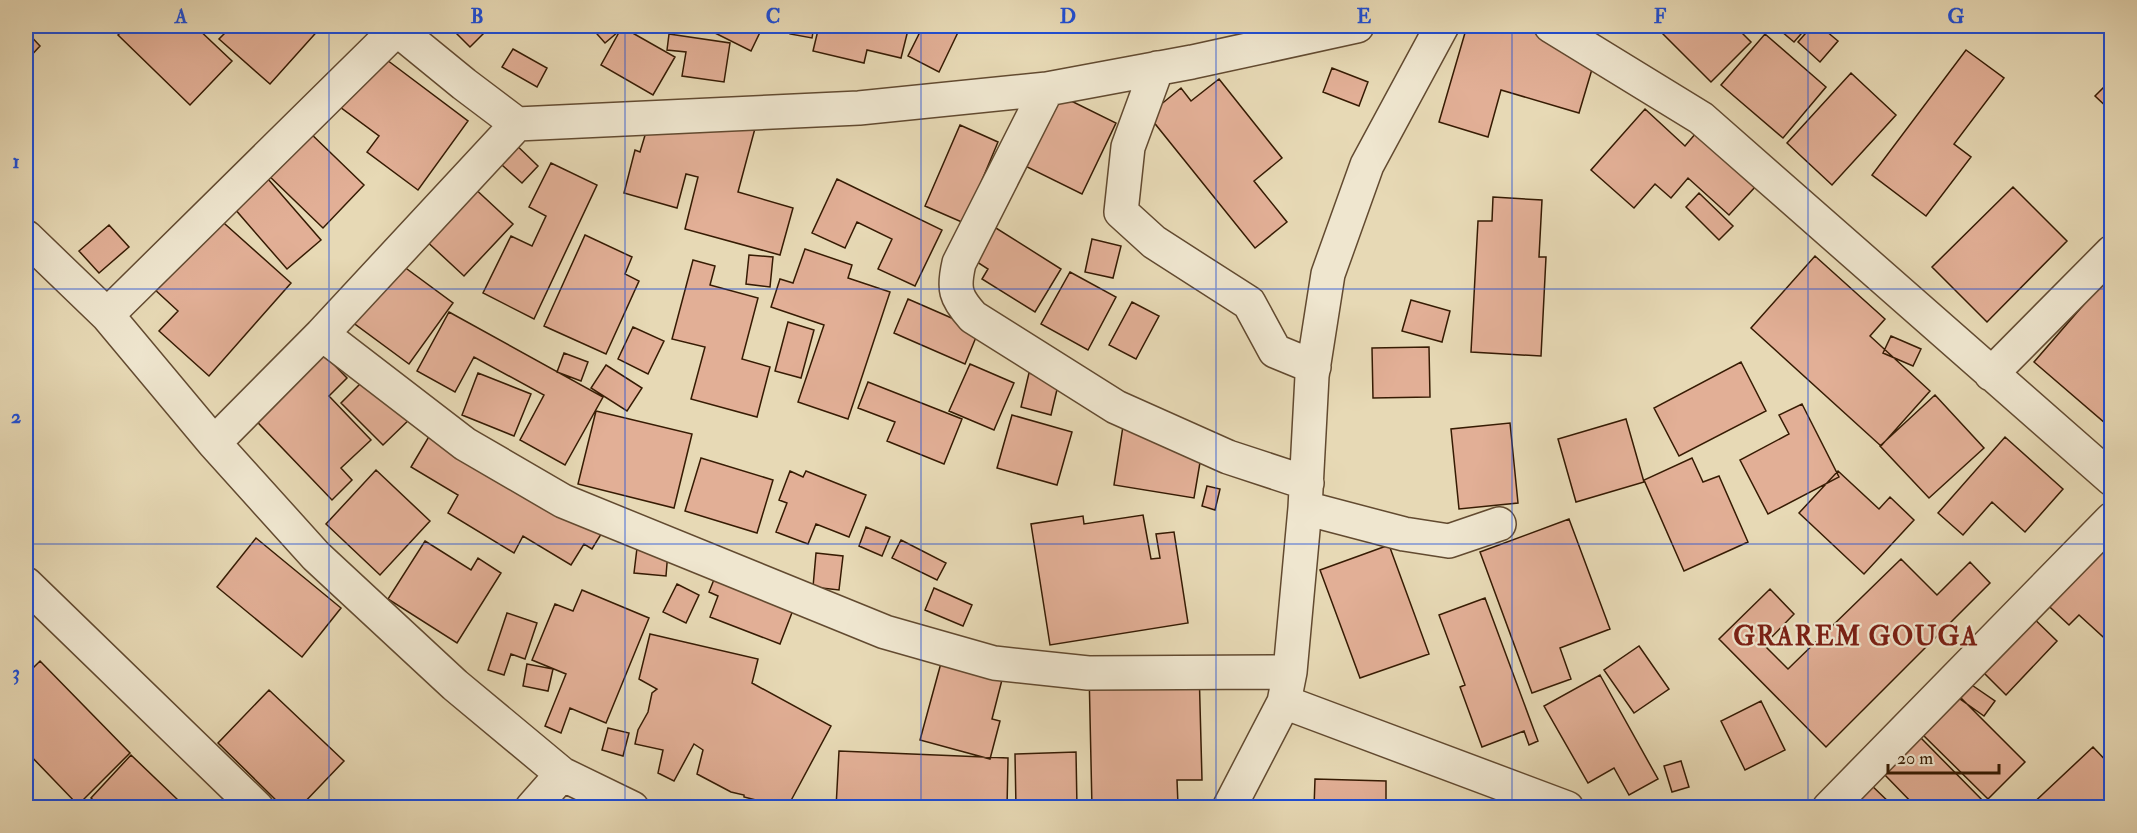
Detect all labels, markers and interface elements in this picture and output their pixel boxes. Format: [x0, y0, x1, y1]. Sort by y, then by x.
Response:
text: A [174, 4, 188, 29]
text: B [470, 4, 484, 29]
text: C [766, 4, 780, 29]
text: D [1060, 4, 1076, 29]
text: E [1357, 4, 1372, 29]
text: F [1654, 4, 1667, 29]
text: G [1948, 4, 1965, 29]
text: 1 [12, 149, 20, 174]
text: 2 [11, 404, 21, 429]
district label: GRAREM GOUGA [1733, 621, 1979, 653]
text: 3 [12, 660, 20, 685]
scale bar [1888, 737, 1999, 775]
text: 20 m [1897, 747, 1933, 770]

